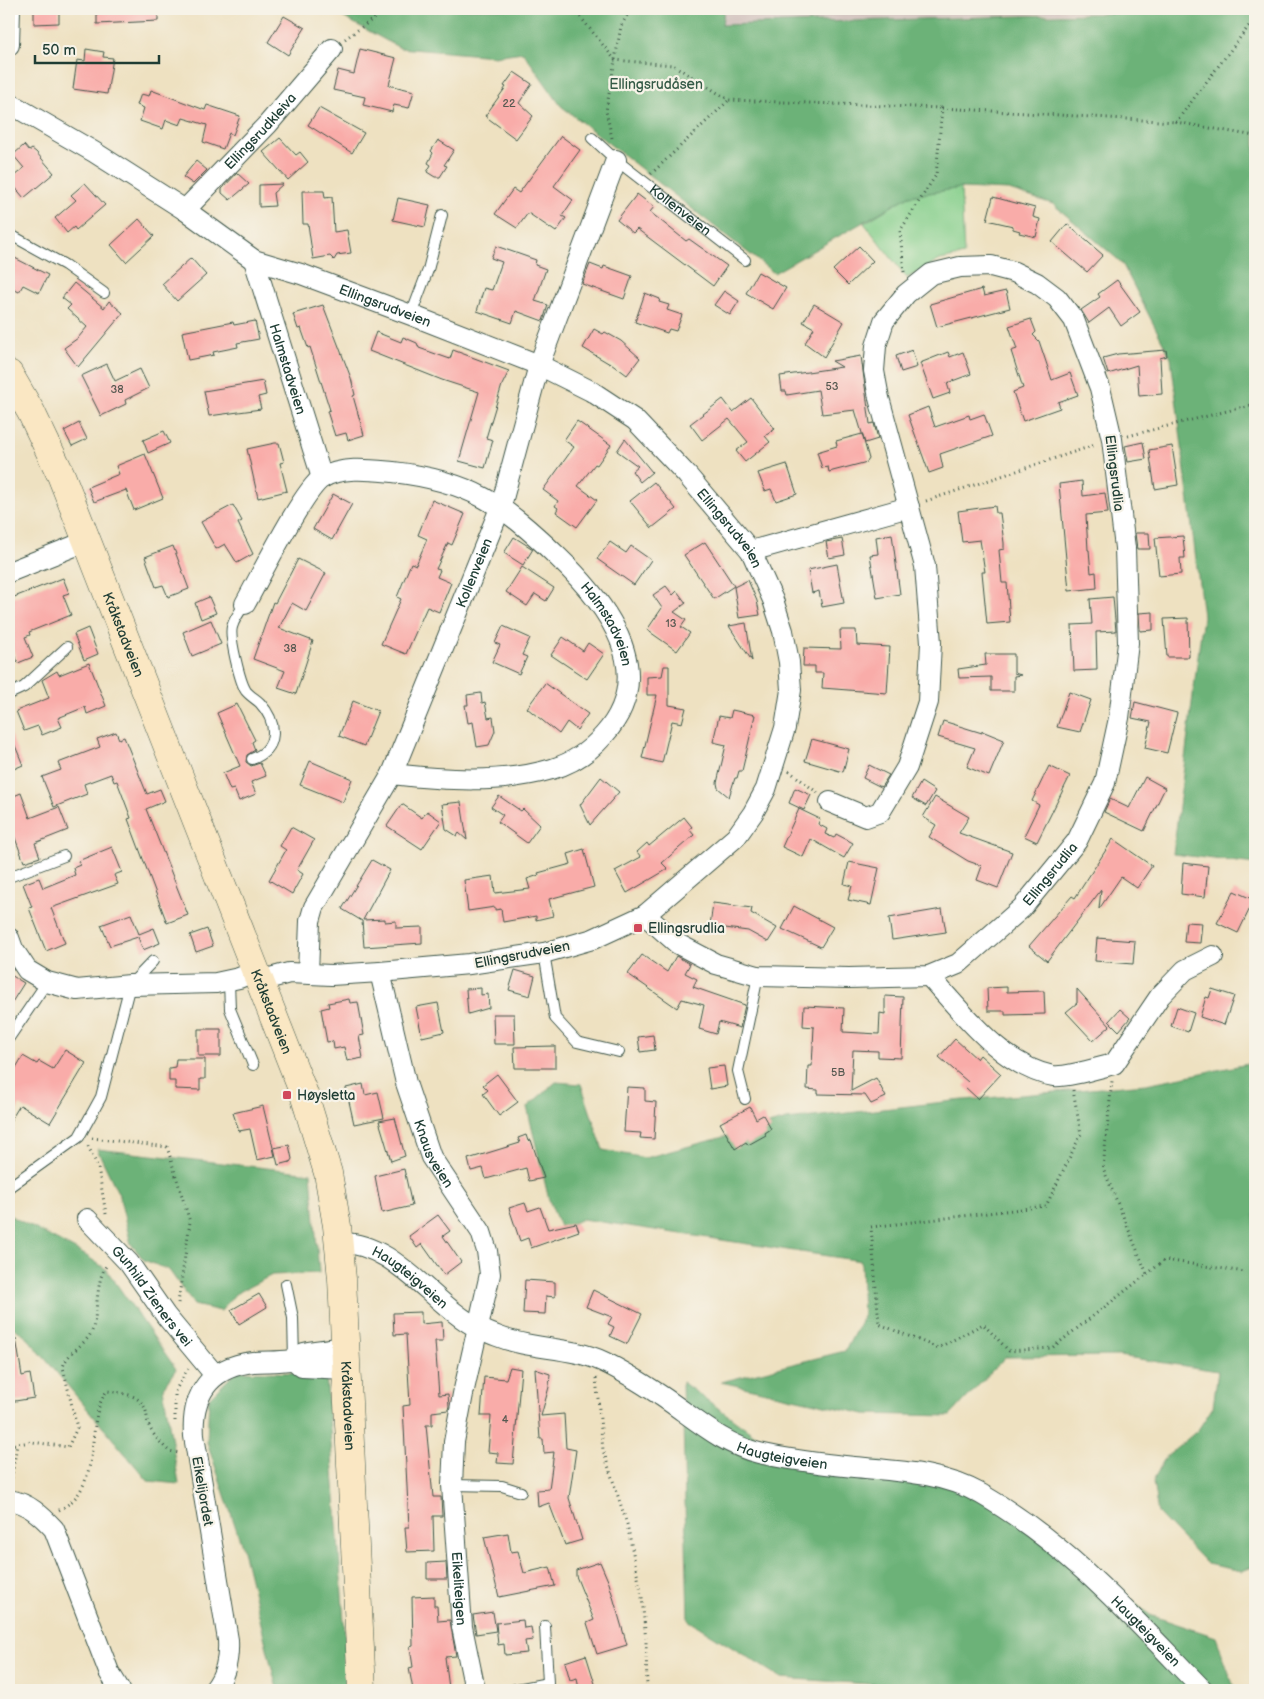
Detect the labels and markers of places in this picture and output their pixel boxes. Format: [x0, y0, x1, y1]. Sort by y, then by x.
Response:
place label: Ellingsrudlia [648, 920, 725, 937]
marker: Ellingsrudlia [632, 922, 644, 934]
place label: Høysletta [297, 1087, 356, 1104]
marker: Høysletta [281, 1089, 293, 1101]

